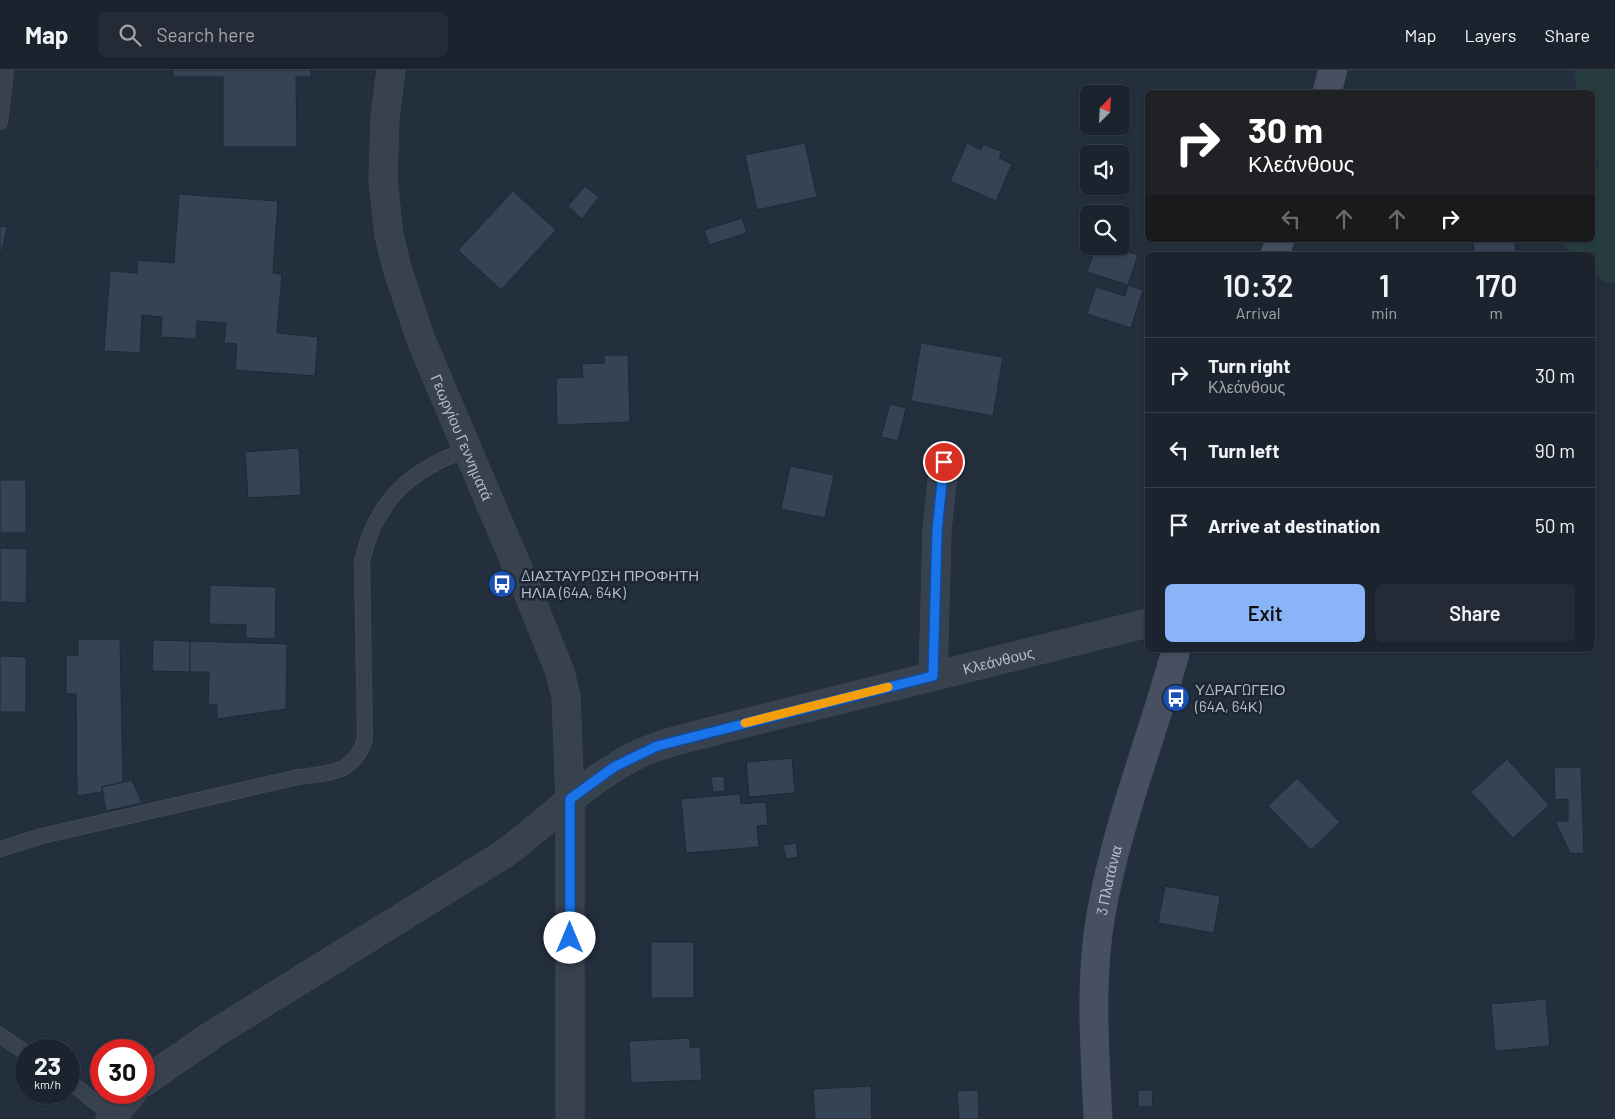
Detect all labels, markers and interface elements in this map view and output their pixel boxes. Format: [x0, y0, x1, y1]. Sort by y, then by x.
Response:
search box [98, 12, 448, 57]
text: Map [25, 20, 68, 49]
icon: search [116, 21, 144, 49]
text: Search here [156, 23, 255, 46]
text: Map [1404, 24, 1436, 46]
text: Layers [1464, 24, 1517, 46]
text: Share [1545, 24, 1590, 46]
north arrow [1080, 85, 1130, 135]
map controls [1080, 85, 1130, 255]
text: 30 m [1248, 108, 1323, 150]
icon: right [1165, 110, 1230, 175]
button: sound [1080, 145, 1130, 195]
text: Κλεάνθους [1248, 150, 1354, 176]
button: search [1080, 205, 1130, 255]
icon: left [1277, 205, 1305, 233]
icon: ahead [1330, 205, 1358, 233]
icon: ahead [1383, 205, 1411, 233]
icon: right [1436, 205, 1464, 233]
text: 10:32 [1223, 267, 1294, 303]
text: 1 [1379, 267, 1390, 303]
text: 170 [1475, 267, 1517, 303]
text: Arrival [1236, 303, 1280, 322]
text: min [1371, 303, 1397, 322]
text: m [1489, 303, 1503, 322]
text: Turn right [1208, 354, 1290, 377]
icon: right [1165, 361, 1193, 389]
text: 30 m [1535, 364, 1575, 387]
street label: Γεωργίου Γεννηματά [427, 371, 497, 503]
text: Κλεάνθους [1208, 377, 1285, 396]
icon: left [1165, 436, 1193, 464]
text: Turn left [1208, 439, 1279, 462]
text: 90 m [1535, 439, 1575, 462]
pin [923, 441, 965, 483]
icon: arrive [930, 448, 958, 476]
icon: arrive [1165, 511, 1193, 539]
text: Arrive at destination [1208, 514, 1380, 537]
text: 50 m [1535, 514, 1575, 537]
place label: ΔΙΑΣΤΑΥΡΩΣΗ ΠΡΟΦΗΤΗ ΗΛΙΑ (64Α, 64Κ) [521, 566, 699, 601]
bus stop icon: ΔΙΑΣΤΑΥΡΩΣΗ ΠΡΟΦΗΤΗ ΗΛΙΑ (64Α, 64Κ) [487, 569, 517, 599]
button: Exit [1165, 584, 1365, 642]
button: Share [1375, 584, 1575, 642]
street label: Κλεάνθους [961, 643, 1035, 678]
place label: ΥΔΡΑΓΩΓΕΙΟ (64Α, 64Κ) [1194, 680, 1285, 715]
bus stop icon: ΥΔΡΑΓΩΓΕΙΟ (64Α, 64Κ) [1161, 683, 1191, 713]
street label: 3 Πλατάνια [1092, 843, 1125, 917]
position arrow [543, 911, 595, 963]
speed limit sign: 30 [90, 1039, 155, 1104]
text: 23 [34, 1050, 61, 1080]
text: km/h [34, 1077, 61, 1091]

